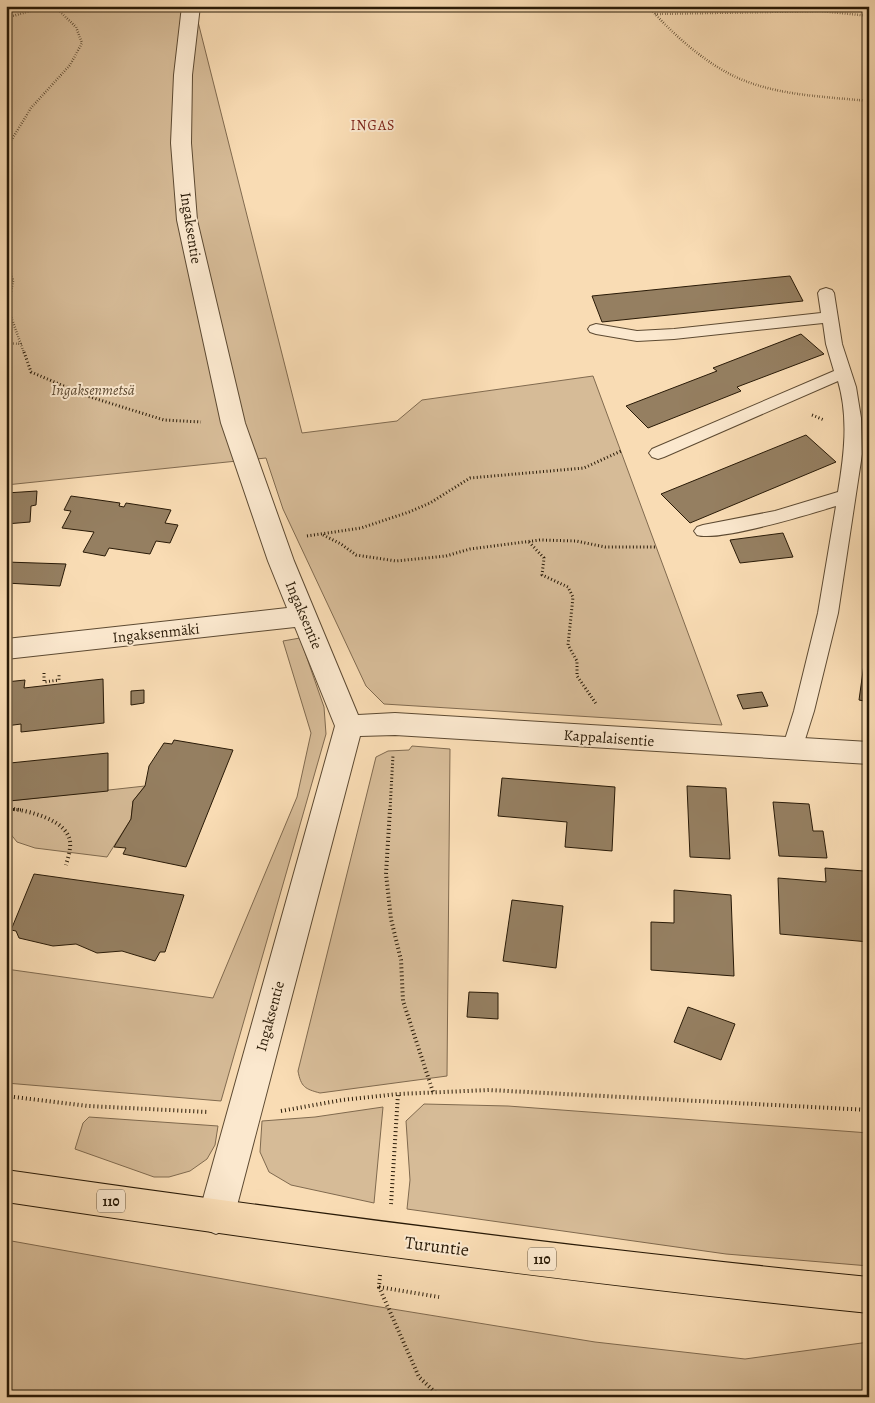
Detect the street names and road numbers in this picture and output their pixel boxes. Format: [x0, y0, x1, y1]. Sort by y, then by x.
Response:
street label: Ingaksentie [175, 191, 207, 265]
street label: Ingaksentie [281, 578, 327, 652]
street label: Ingaksenmäki [111, 618, 201, 648]
street label: Kappalaisentie [563, 725, 655, 751]
street label: Ingaksentie [251, 978, 289, 1053]
road number: 110 [97, 1190, 125, 1212]
street label: Turuntie [403, 1230, 471, 1262]
road number: 110 [528, 1248, 556, 1270]

